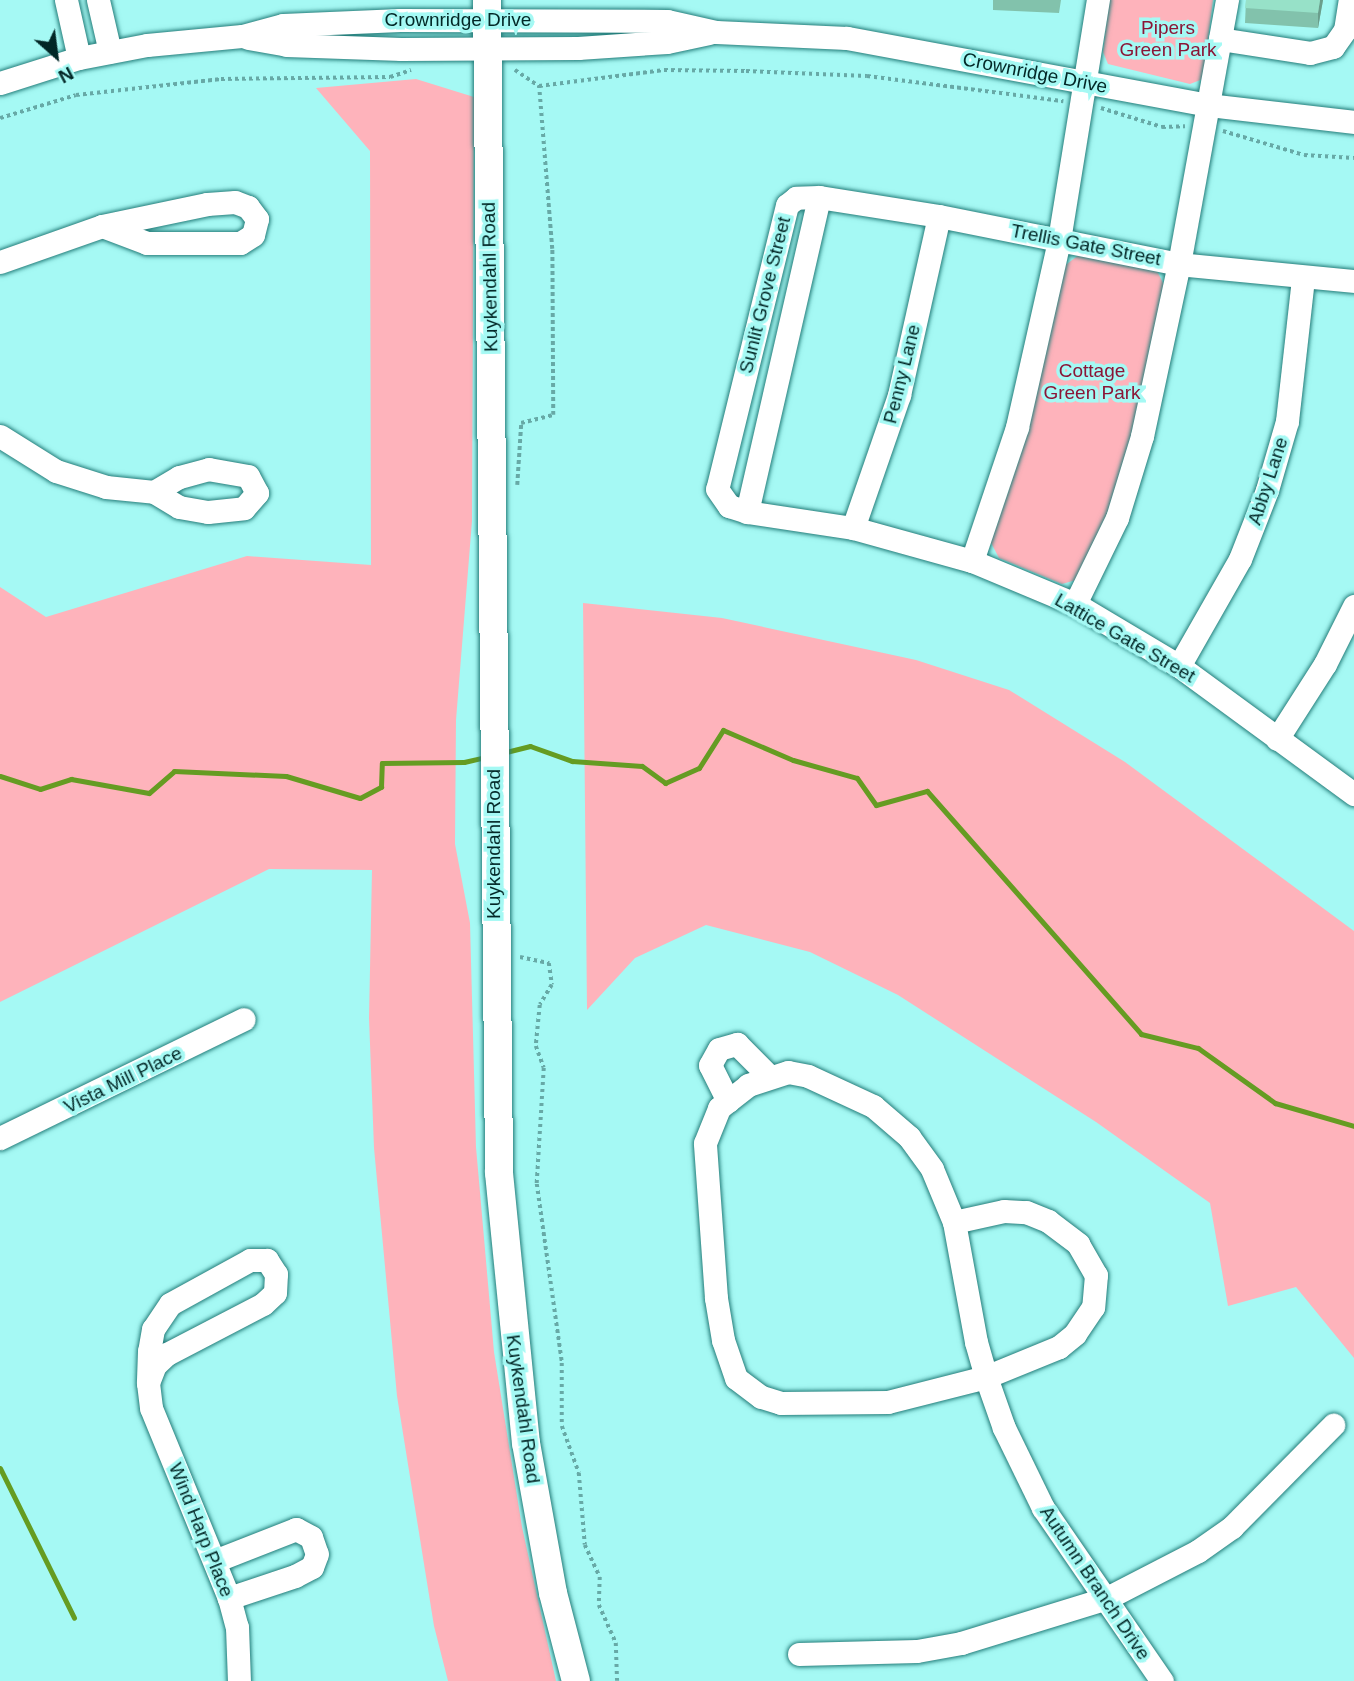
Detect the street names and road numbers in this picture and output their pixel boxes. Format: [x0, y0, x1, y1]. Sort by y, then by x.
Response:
street label: Crownridge Drive [385, 9, 531, 31]
street label: Crownridge Drive [961, 48, 1109, 98]
street label: Kuykendahl Road [477, 202, 503, 352]
street label: Sunlit Grove Street [735, 214, 795, 376]
street label: Trellis Gate Street [1009, 219, 1163, 271]
street label: Penny Lane [879, 322, 925, 426]
street label: Abby Lane [1243, 434, 1293, 528]
street label: Lattice Gate Street [1051, 589, 1199, 687]
street label: Kuykendahl Road [483, 769, 505, 919]
street label: Vista Mill Place [60, 1042, 186, 1118]
street label: Kuykendahl Road [501, 1333, 545, 1485]
street label: Wind Harp Place [164, 1460, 238, 1600]
street label: Autumn Branch Drive [1035, 1502, 1155, 1664]

